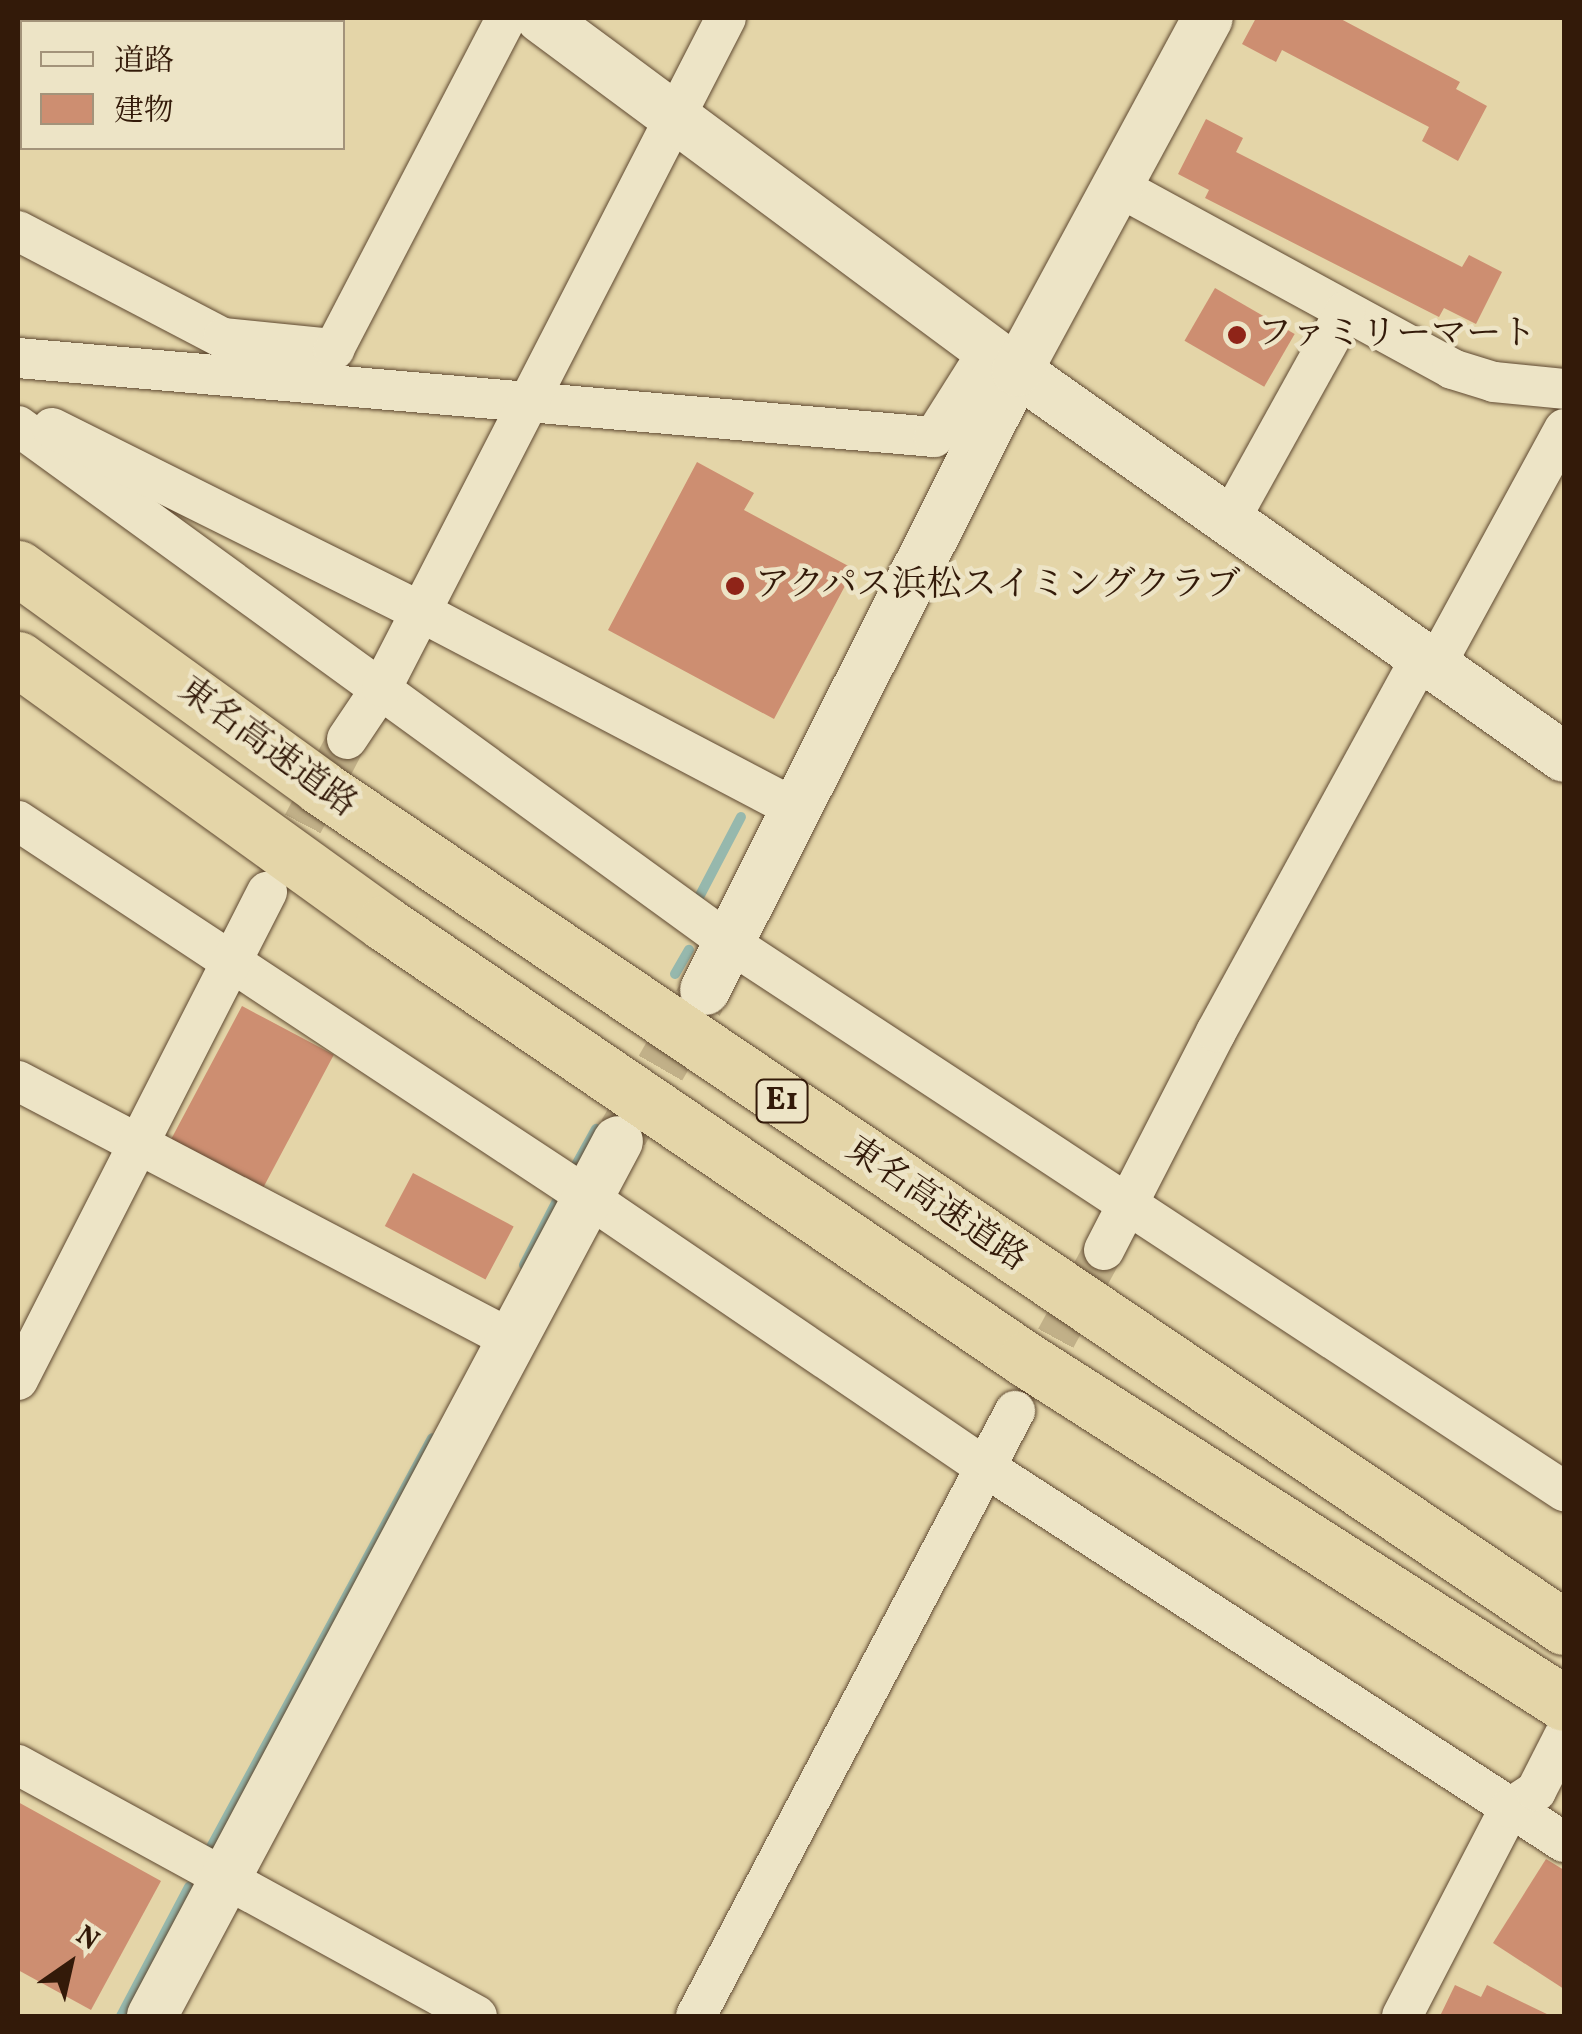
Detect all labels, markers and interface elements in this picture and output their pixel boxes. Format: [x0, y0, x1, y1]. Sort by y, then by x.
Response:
legend [20, 20, 345, 150]
text: 道路 [114, 41, 174, 83]
text: 建物 [114, 91, 174, 133]
place label: ファミリーマート [1257, 314, 1537, 356]
marker: ファミリーマート [1226, 324, 1248, 346]
place label: アクパス浜松スイミングクラブ [755, 565, 1245, 607]
marker: アクパス浜松スイミングクラブ [724, 575, 746, 597]
street label: 東名高速道路 [170, 669, 364, 827]
road number: E1 [754, 1074, 810, 1128]
street label: 東名高速道路 [837, 1129, 1035, 1281]
north arrow [20, 1914, 120, 2014]
text: N [68, 1917, 106, 1961]

